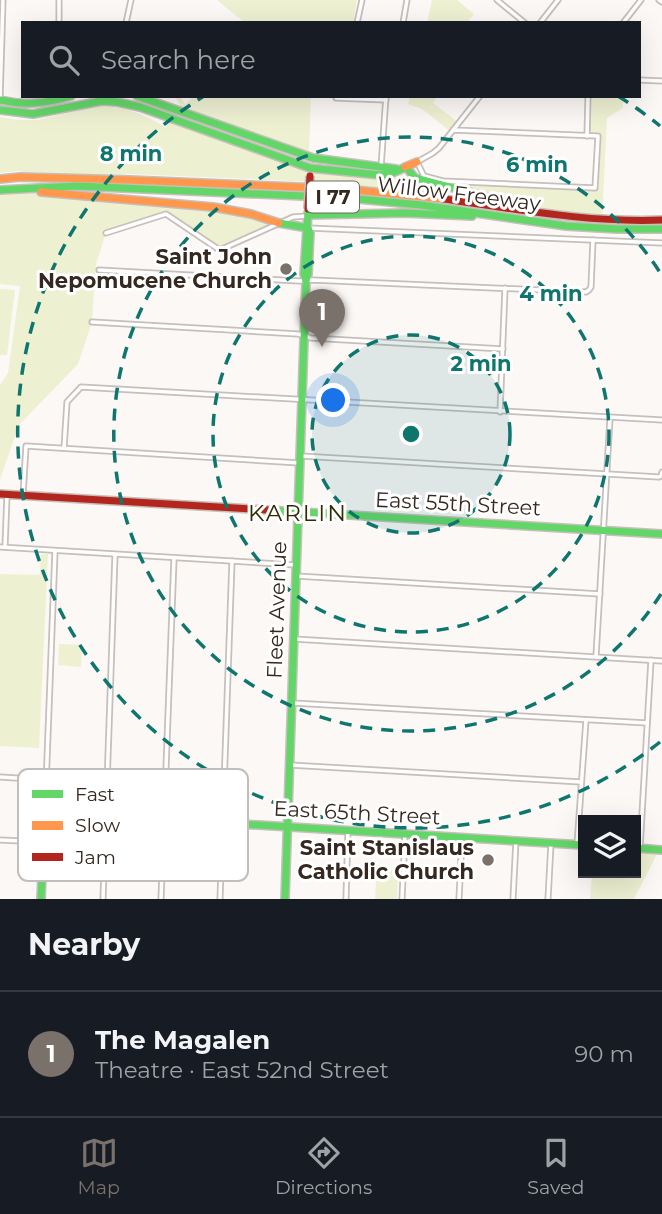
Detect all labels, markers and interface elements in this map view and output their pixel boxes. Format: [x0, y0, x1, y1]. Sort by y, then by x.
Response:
search box [21, 21, 641, 98]
icon: search [45, 41, 83, 79]
text: Search here [101, 44, 256, 76]
text: 8 min [100, 141, 162, 166]
text: 6 min [506, 152, 568, 177]
street label: Willow Freeway [376, 171, 543, 216]
road number: I 77 [307, 182, 359, 212]
place label: Saint John Nepomucene Church [38, 244, 272, 293]
marker: Saint John Nepomucene Church [278, 261, 294, 277]
text: 4 min [519, 281, 583, 306]
pin: 1 [299, 289, 345, 347]
text: 2 min [450, 351, 512, 376]
your location [316, 383, 350, 417]
centre of rings [399, 422, 423, 446]
street label: East 55th Street [375, 487, 542, 520]
district label: KARLIN [248, 499, 348, 527]
street label: Fleet Avenue [262, 541, 291, 679]
legend [18, 769, 248, 881]
text: Fast [75, 783, 115, 806]
street label: East 65th Street [273, 796, 441, 829]
text: Slow [75, 814, 120, 837]
map controls [578, 815, 641, 878]
button: layers [578, 815, 641, 878]
place label: Saint Stanislaus Catholic Church [298, 835, 474, 884]
text: Jam [74, 846, 116, 869]
marker: Saint Stanislaus Catholic Church [480, 852, 496, 868]
text: Nearby [28, 926, 140, 963]
text: The Magalen [95, 1024, 270, 1056]
text: 1 [46, 1040, 56, 1068]
text: 90 m [574, 1040, 634, 1068]
text: Theatre · East 52nd Street [95, 1056, 389, 1084]
tab: Map [78, 1134, 120, 1199]
tab: Directions [275, 1134, 372, 1199]
tab: Saved [527, 1134, 584, 1199]

